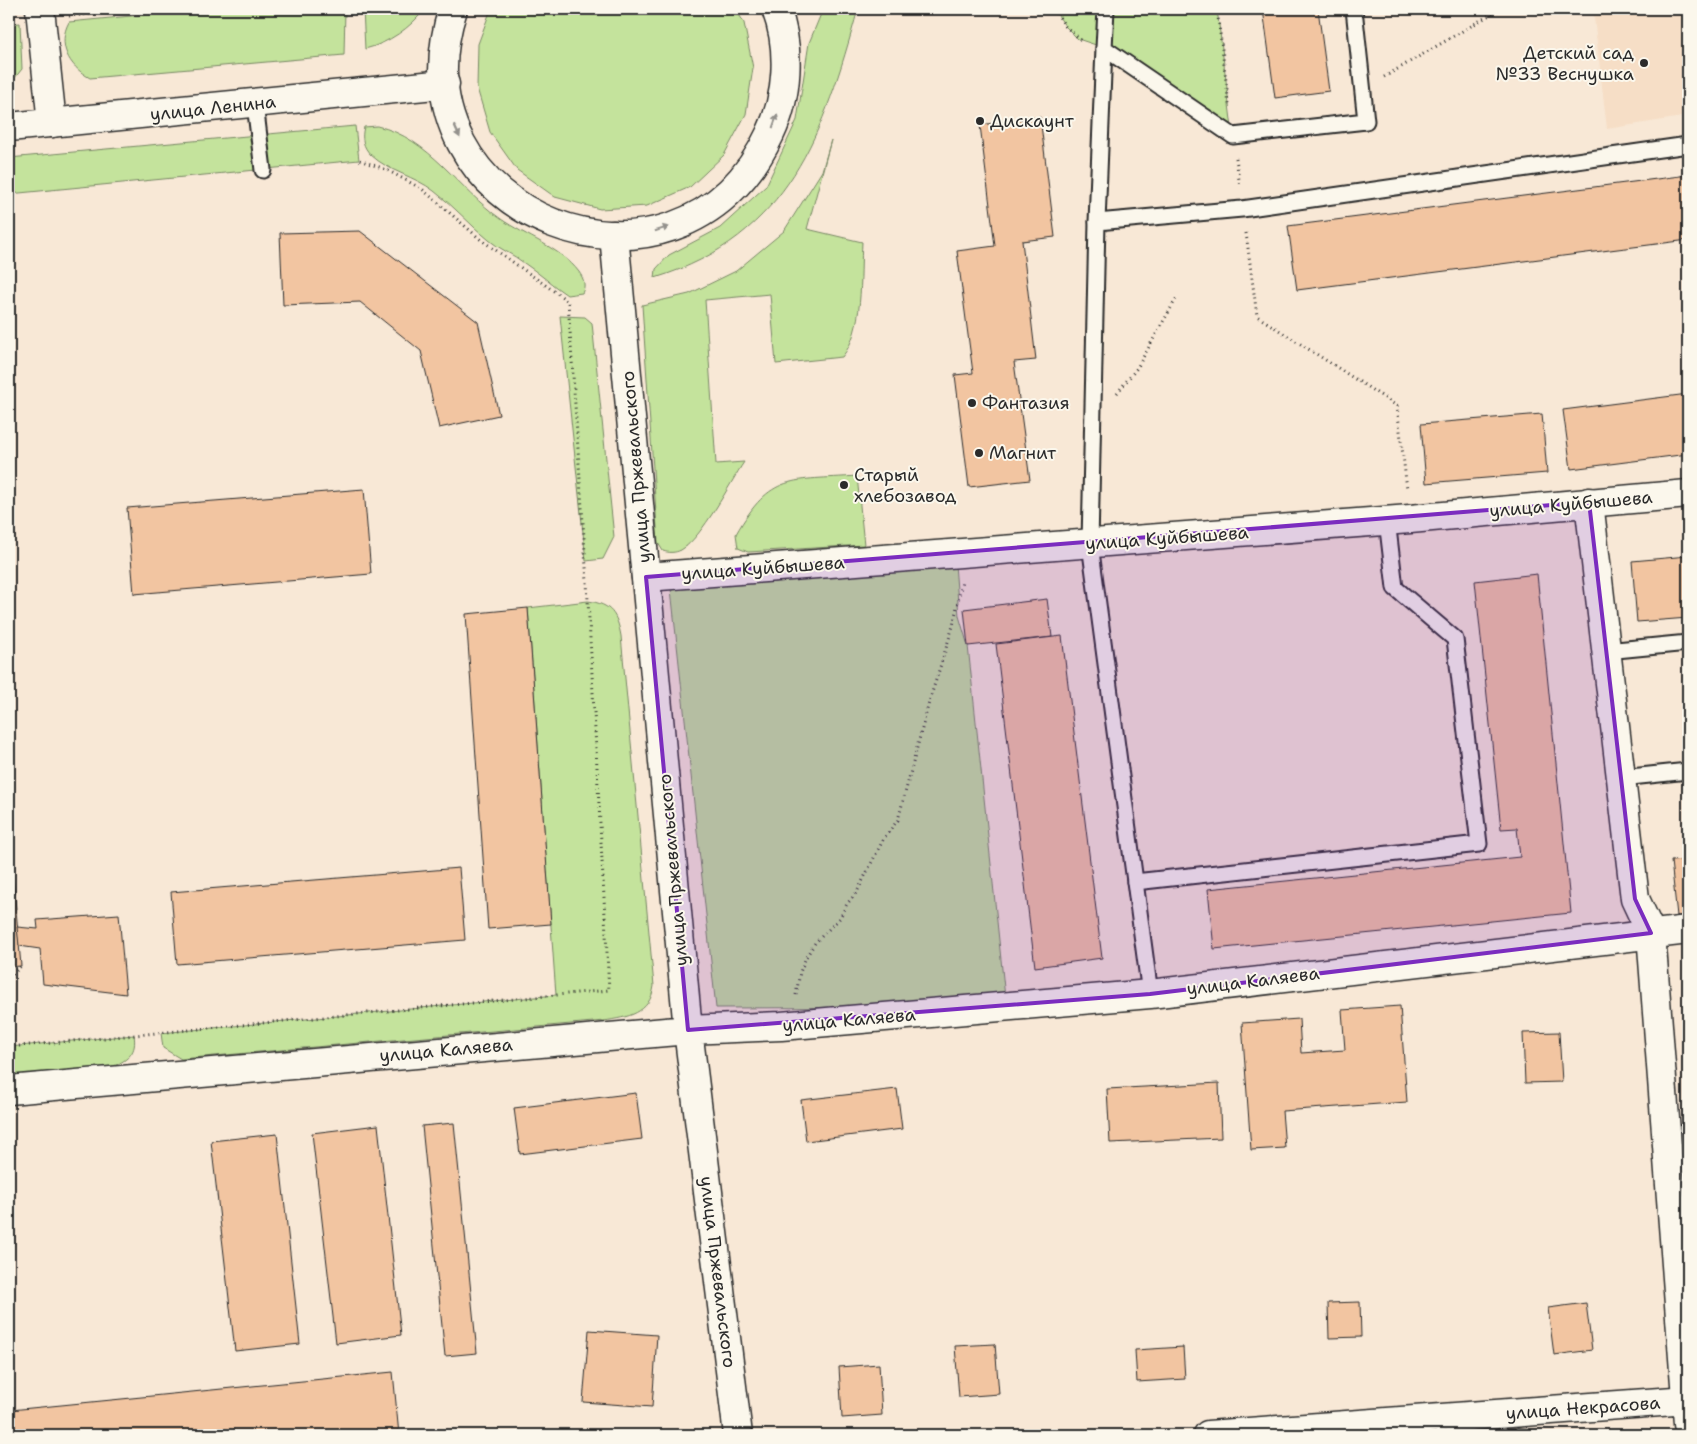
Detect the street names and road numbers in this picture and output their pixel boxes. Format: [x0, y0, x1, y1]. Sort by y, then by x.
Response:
street label: улица Ленина [149, 89, 277, 127]
street label: улица Пржевальского [616, 370, 656, 564]
street label: улица Куйбышева [1488, 485, 1654, 523]
street label: улица Куйбышева [1085, 520, 1249, 556]
street label: улица Куйбышева [681, 550, 845, 586]
street label: улица Пржевальского [653, 773, 693, 967]
street label: улица Каляева [1185, 961, 1321, 1001]
street label: улица Каляева [781, 1002, 917, 1038]
street label: улица Каляева [378, 1032, 514, 1068]
street label: улица Пржевальского [694, 1175, 742, 1369]
street label: улица Некрасова [1505, 1391, 1661, 1425]

